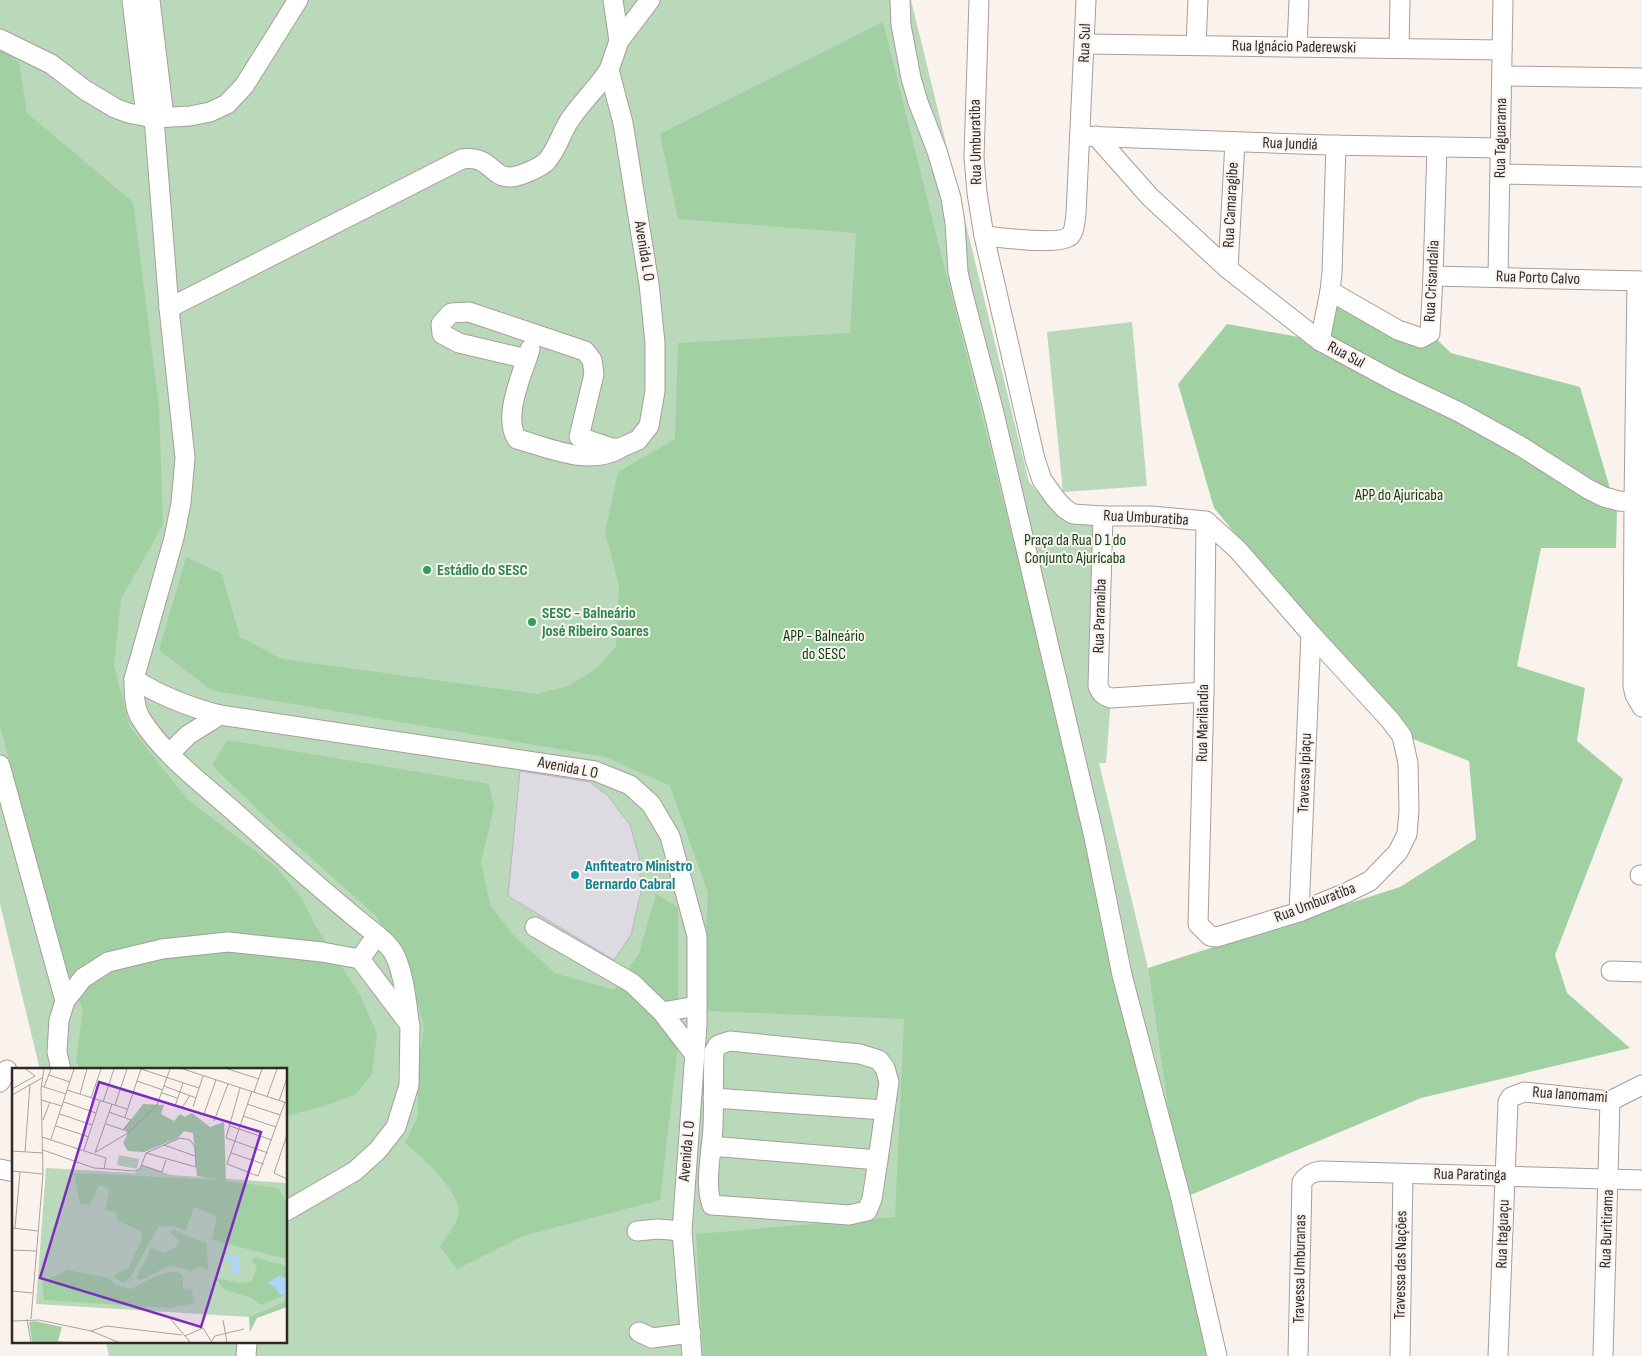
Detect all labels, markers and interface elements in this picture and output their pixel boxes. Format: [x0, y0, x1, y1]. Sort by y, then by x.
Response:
street label: Rua Sul [1075, 23, 1095, 63]
street label: Rua Ignácio Paderewski [1232, 36, 1356, 58]
street label: Rua Taguarama [1491, 98, 1511, 178]
street label: Rua Umburatiba [966, 99, 986, 185]
street label: Rua Jundiá [1262, 134, 1318, 154]
street label: Rua Camaragibe [1219, 162, 1243, 248]
street label: Avenida L O [630, 219, 658, 283]
street label: Rua Crisandalia [1420, 240, 1444, 322]
street label: Rua Porto Calvo [1496, 267, 1580, 289]
street label: Rua Sul [1324, 337, 1368, 373]
park label: APP do Ajuricaba [1354, 486, 1443, 505]
street label: Rua Umburatiba [1103, 506, 1189, 530]
park label: Praça da Rua D 1 do Conjunto Ajuricaba [1024, 531, 1126, 568]
place label: Estádio do SESC [437, 561, 528, 580]
marker: Estádio do SESC [421, 564, 433, 576]
street label: Rua Paranaiba [1089, 578, 1111, 654]
place label: SESC - Balneário José Ribeiro Soares [541, 604, 649, 641]
marker: SESC - Balneário José Ribeiro Soares [526, 616, 538, 628]
park label: APP - Balneário do SESC [782, 627, 865, 664]
street label: Rua Marilândia [1193, 684, 1213, 762]
street label: Travessa Ipiaçu [1294, 733, 1316, 813]
street label: Avenida L O [535, 753, 600, 783]
place label: Anfiteatro Ministro Bernardo Cabral [584, 857, 692, 894]
marker: Anfiteatro Ministro Bernardo Cabral [569, 869, 581, 881]
street label: Rua Umburatiba [1272, 879, 1358, 927]
inset map [12, 1068, 288, 1344]
street label: Rua Ianomami [1532, 1083, 1608, 1107]
street label: Avenida L O [675, 1120, 699, 1183]
street label: Rua Paratinga [1433, 1165, 1507, 1185]
street label: Rua Buritirama [1596, 1189, 1618, 1269]
street label: Rua Itaguaçu [1492, 1199, 1514, 1269]
street label: Travessa das Nações [1391, 1210, 1411, 1320]
street label: Travessa Umburanas [1290, 1214, 1310, 1324]

